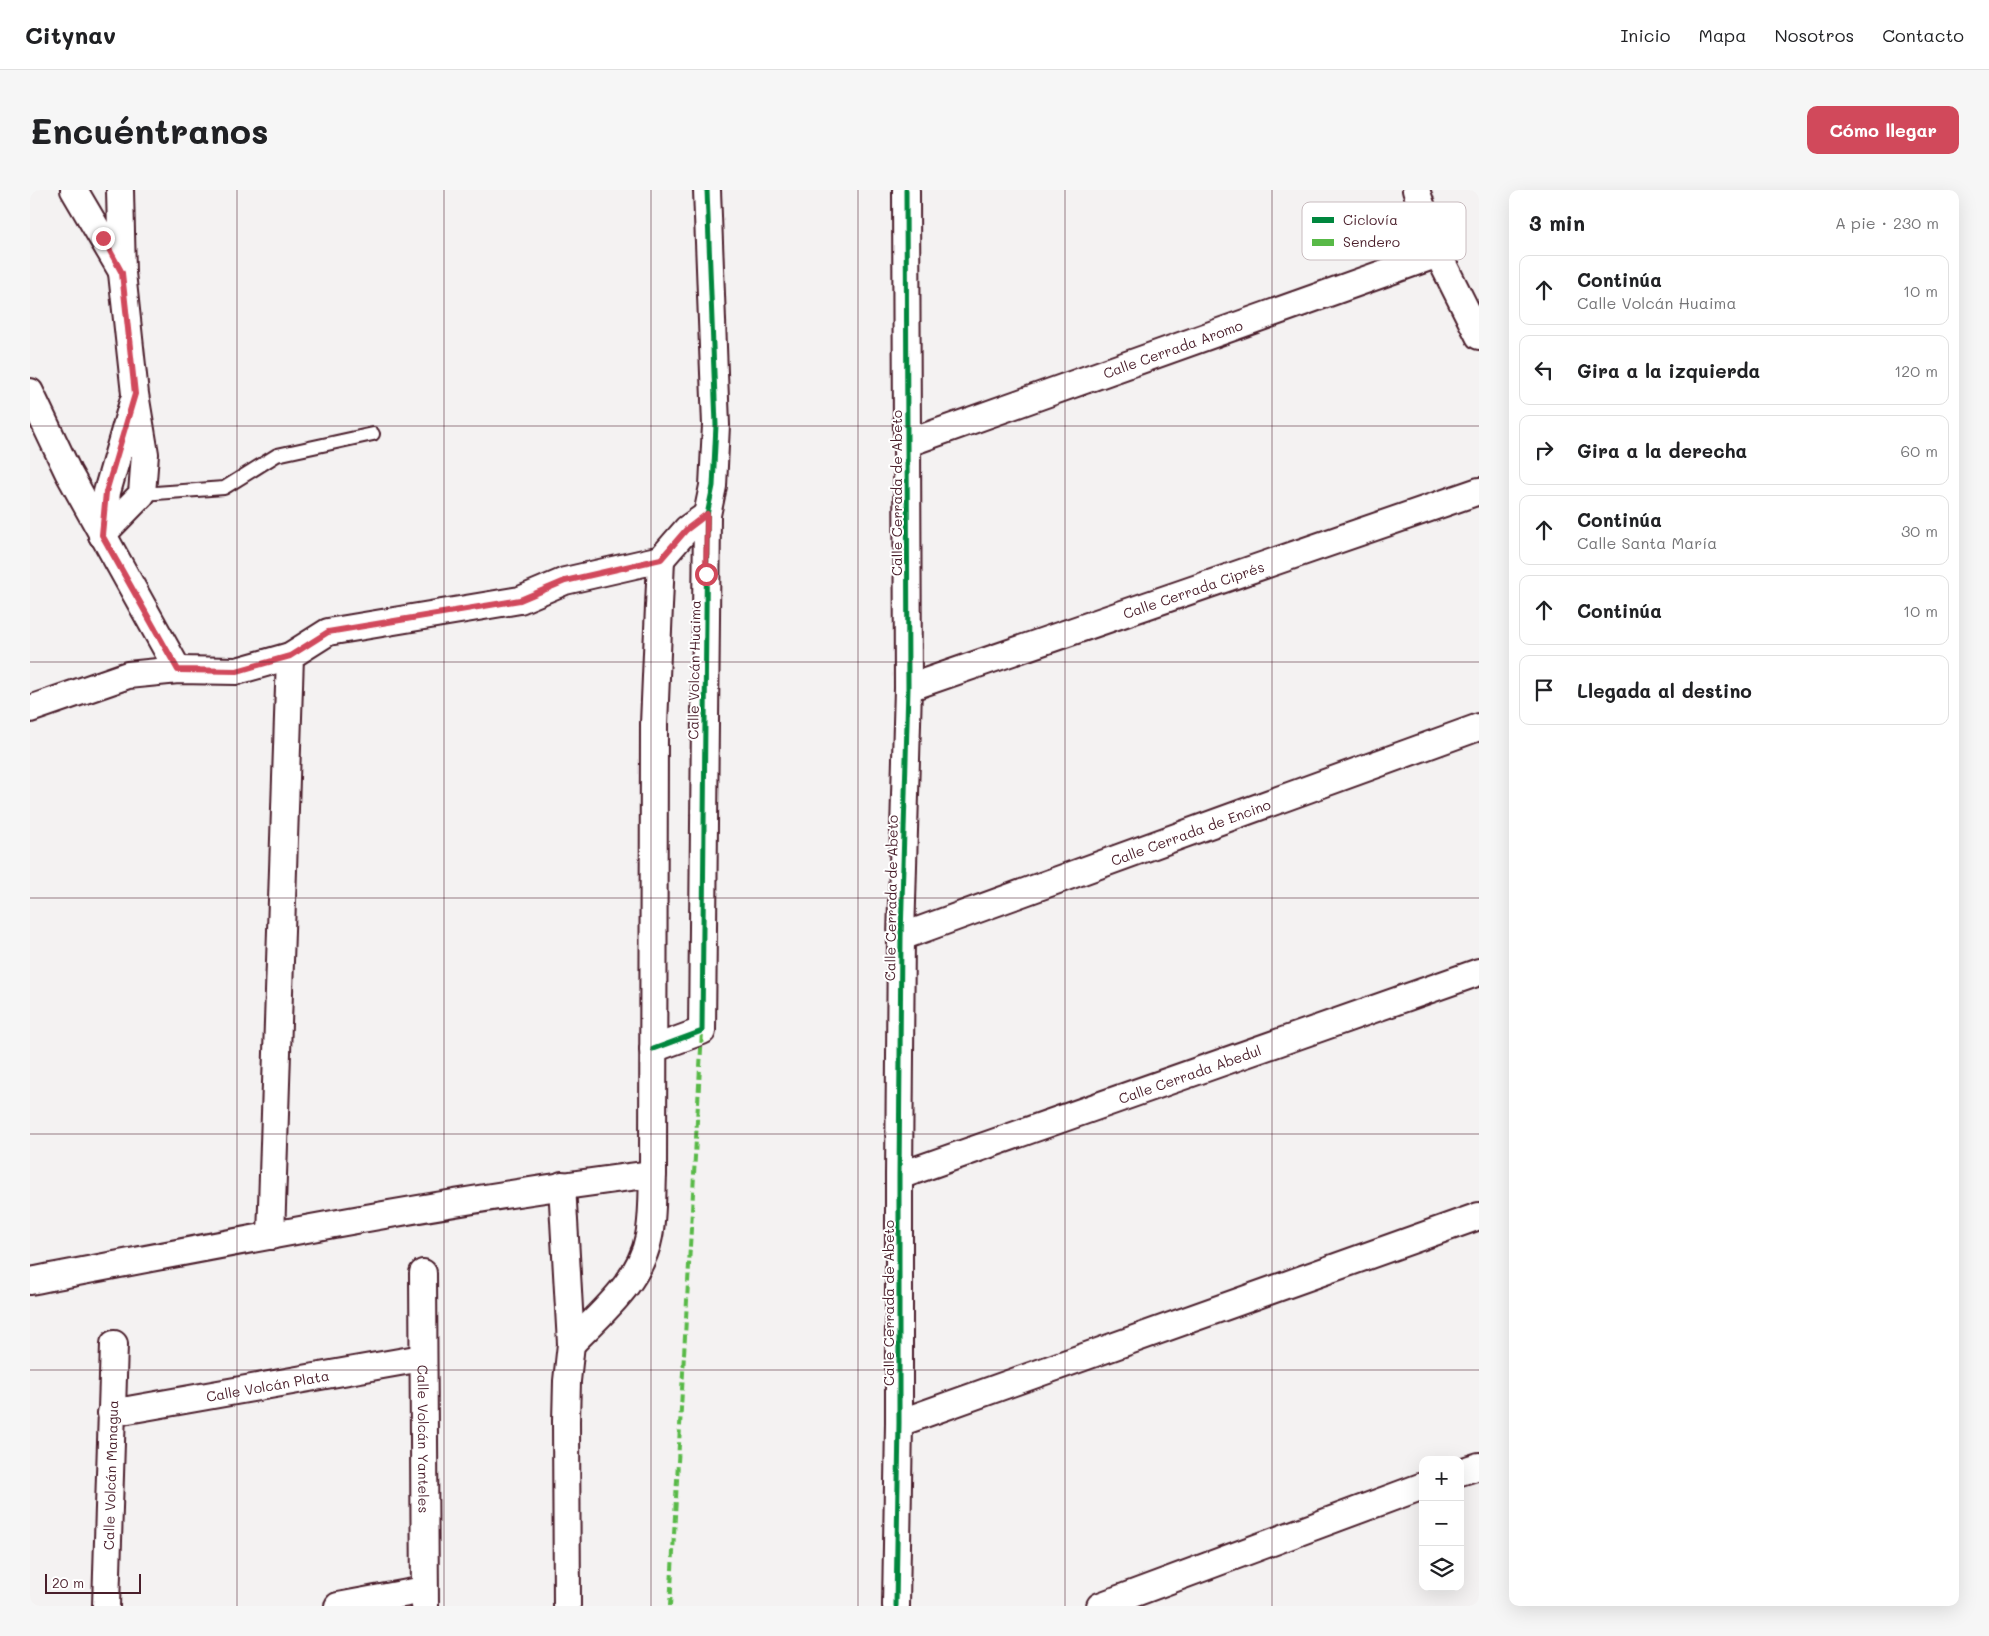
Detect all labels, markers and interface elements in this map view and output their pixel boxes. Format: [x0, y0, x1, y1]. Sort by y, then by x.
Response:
text: Citynav [25, 19, 116, 50]
text: Inicio [1620, 23, 1671, 47]
text: Mapa [1699, 23, 1746, 47]
text: Nosotros [1774, 23, 1854, 47]
text: Contacto [1882, 23, 1964, 47]
button: Cómo llegar [1807, 106, 1959, 154]
text: Encuéntranos [30, 107, 269, 153]
legend [1302, 202, 1466, 260]
text: 3 min [1529, 209, 1585, 236]
text: Ciclovía [1343, 210, 1398, 229]
text: A pie · 230 m [1835, 212, 1939, 233]
route end [92, 227, 115, 250]
text: Sendero [1343, 232, 1400, 251]
text: Continúa [1577, 267, 1662, 292]
icon: ahead [1530, 276, 1558, 304]
text: 10 m [1903, 280, 1938, 301]
text: Calle Volcán Huaima [1577, 292, 1736, 313]
street label: Calle Cerrada Aromo [1100, 315, 1245, 382]
icon: left [1530, 356, 1558, 384]
text: Gira a la izquierda [1577, 358, 1760, 383]
text: 120 m [1894, 360, 1938, 381]
street label: Calle Cerrada de Abeto [887, 410, 906, 576]
icon: right [1530, 436, 1558, 464]
text: Gira a la derecha [1577, 438, 1747, 463]
text: 60 m [1901, 440, 1938, 461]
text: Continúa [1577, 507, 1662, 532]
icon: ahead [1530, 516, 1558, 544]
text: 30 m [1901, 520, 1938, 541]
text: Calle Santa María [1577, 532, 1717, 553]
street label: Calle Cerrada Ciprés [1120, 556, 1267, 623]
route start [695, 563, 718, 586]
icon: ahead [1530, 596, 1558, 624]
text: Continúa [1577, 598, 1662, 623]
street label: Calle Volcán Huaima [683, 600, 705, 740]
text: 10 m [1903, 600, 1938, 621]
icon: arrive [1530, 676, 1558, 704]
text: Llegada al destino [1577, 678, 1752, 703]
street label: Calle Cerrada de Encino [1108, 794, 1273, 870]
street label: Calle Cerrada de Abeto [880, 815, 902, 981]
street label: Calle Cerrada Abedul [1116, 1040, 1263, 1108]
street label: Calle Cerrada de Abeto [879, 1220, 898, 1386]
street label: Calle Volcán Plata [205, 1365, 331, 1406]
street label: Calle Volcán Yanteles [414, 1365, 434, 1513]
street label: Calle Volcán Managua [98, 1400, 122, 1550]
map controls [1419, 1456, 1464, 1591]
button: + [1419, 1456, 1464, 1501]
button: − [1419, 1501, 1464, 1546]
button: layers [1419, 1546, 1464, 1591]
scale bar [45, 1571, 141, 1594]
text: 20 m [52, 1573, 84, 1592]

